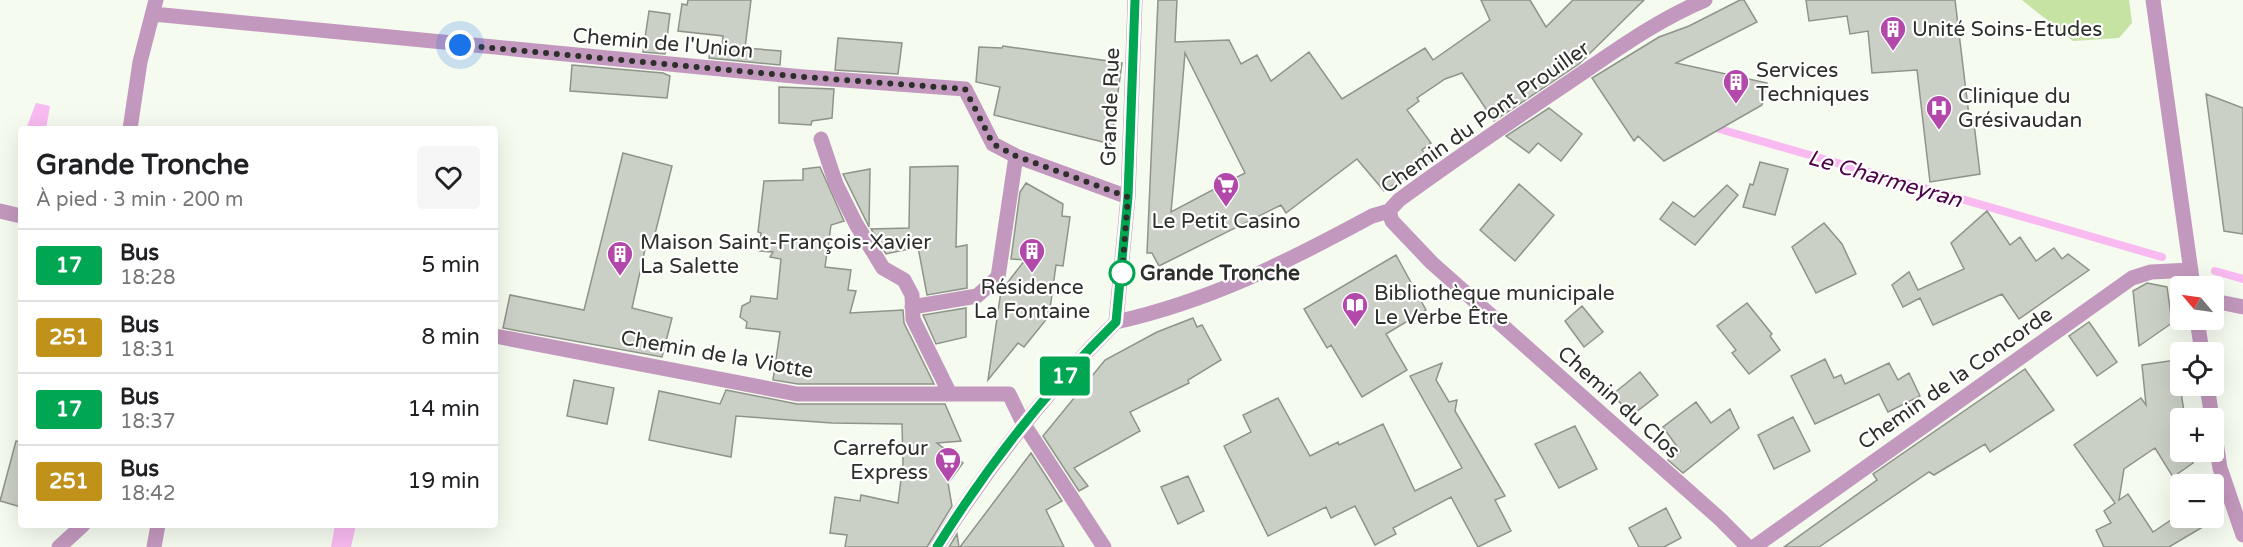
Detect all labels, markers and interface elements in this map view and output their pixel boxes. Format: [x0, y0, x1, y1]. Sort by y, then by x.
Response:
building icon: Unité Soins-Etudes [1878, 14, 1908, 52]
place label: Unité Soins-Etudes [1912, 17, 2102, 42]
street label: Chemin de l'Union [571, 23, 755, 64]
your location [445, 30, 475, 60]
street label: Chemin du Pont Prouiller [1376, 36, 1594, 199]
street label: Grande Rue [1096, 47, 1125, 167]
place label: Services Techniques [1756, 58, 1869, 107]
building icon: Services Techniques [1721, 67, 1751, 105]
place label: Clinique du Grésivaudan [1958, 84, 2082, 133]
hospital icon: Clinique du Grésivaudan [1924, 93, 1954, 131]
water label: Le Charmeyran [1805, 145, 1965, 214]
button: heart [417, 146, 480, 209]
text: Grande Tronche [36, 148, 249, 182]
supermarket icon: Le Petit Casino [1211, 170, 1241, 208]
text: À pied · 3 min · 200 m [36, 188, 243, 212]
place label: Le Petit Casino [1151, 209, 1301, 234]
place label: Maison Saint-François-Xavier La Salette [640, 230, 931, 279]
building icon: Résidence La Fontaine [1017, 236, 1047, 274]
building icon: Maison Saint-François-Xavier La Salette [605, 239, 635, 277]
text: Bus [120, 240, 159, 266]
text: 5 min [421, 252, 480, 278]
text: 17 [56, 253, 82, 278]
marker: Grande Tronche [1109, 260, 1135, 286]
place label: Grande Tronche [1140, 261, 1300, 286]
text: 18:28 [120, 266, 175, 290]
place label: Résidence La Fontaine [974, 275, 1090, 324]
north arrow [2170, 276, 2224, 330]
map controls [2170, 276, 2224, 528]
place label: Bibliothèque municipale Le Verbe Être [1374, 281, 1615, 330]
library icon: Bibliothèque municipale Le Verbe Être [1340, 290, 1370, 328]
street label: Chemin de la Concorde [1853, 302, 2057, 455]
text: Bus [120, 312, 159, 338]
text: 8 min [421, 324, 480, 350]
text: 251 [49, 325, 89, 350]
street label: Chemin de la Viotte [619, 325, 815, 384]
text: 18:31 [120, 338, 175, 362]
street label: Chemin du Clos [1552, 341, 1685, 464]
button: locate [2170, 342, 2224, 396]
line badge: 17 [1038, 356, 1092, 395]
text: 17 [1052, 364, 1078, 389]
text: Bus [120, 384, 159, 410]
text: 14 min [408, 396, 480, 422]
text: 17 [56, 397, 82, 422]
button: + [2170, 408, 2224, 462]
text: 18:37 [120, 410, 175, 434]
place label: Carrefour Express [833, 436, 928, 485]
supermarket icon: Carrefour Express [933, 445, 963, 483]
text: Bus [120, 456, 159, 482]
text: 19 min [408, 468, 480, 494]
text: 251 [49, 469, 89, 494]
button: − [2170, 474, 2224, 528]
text: 18:42 [120, 482, 175, 506]

